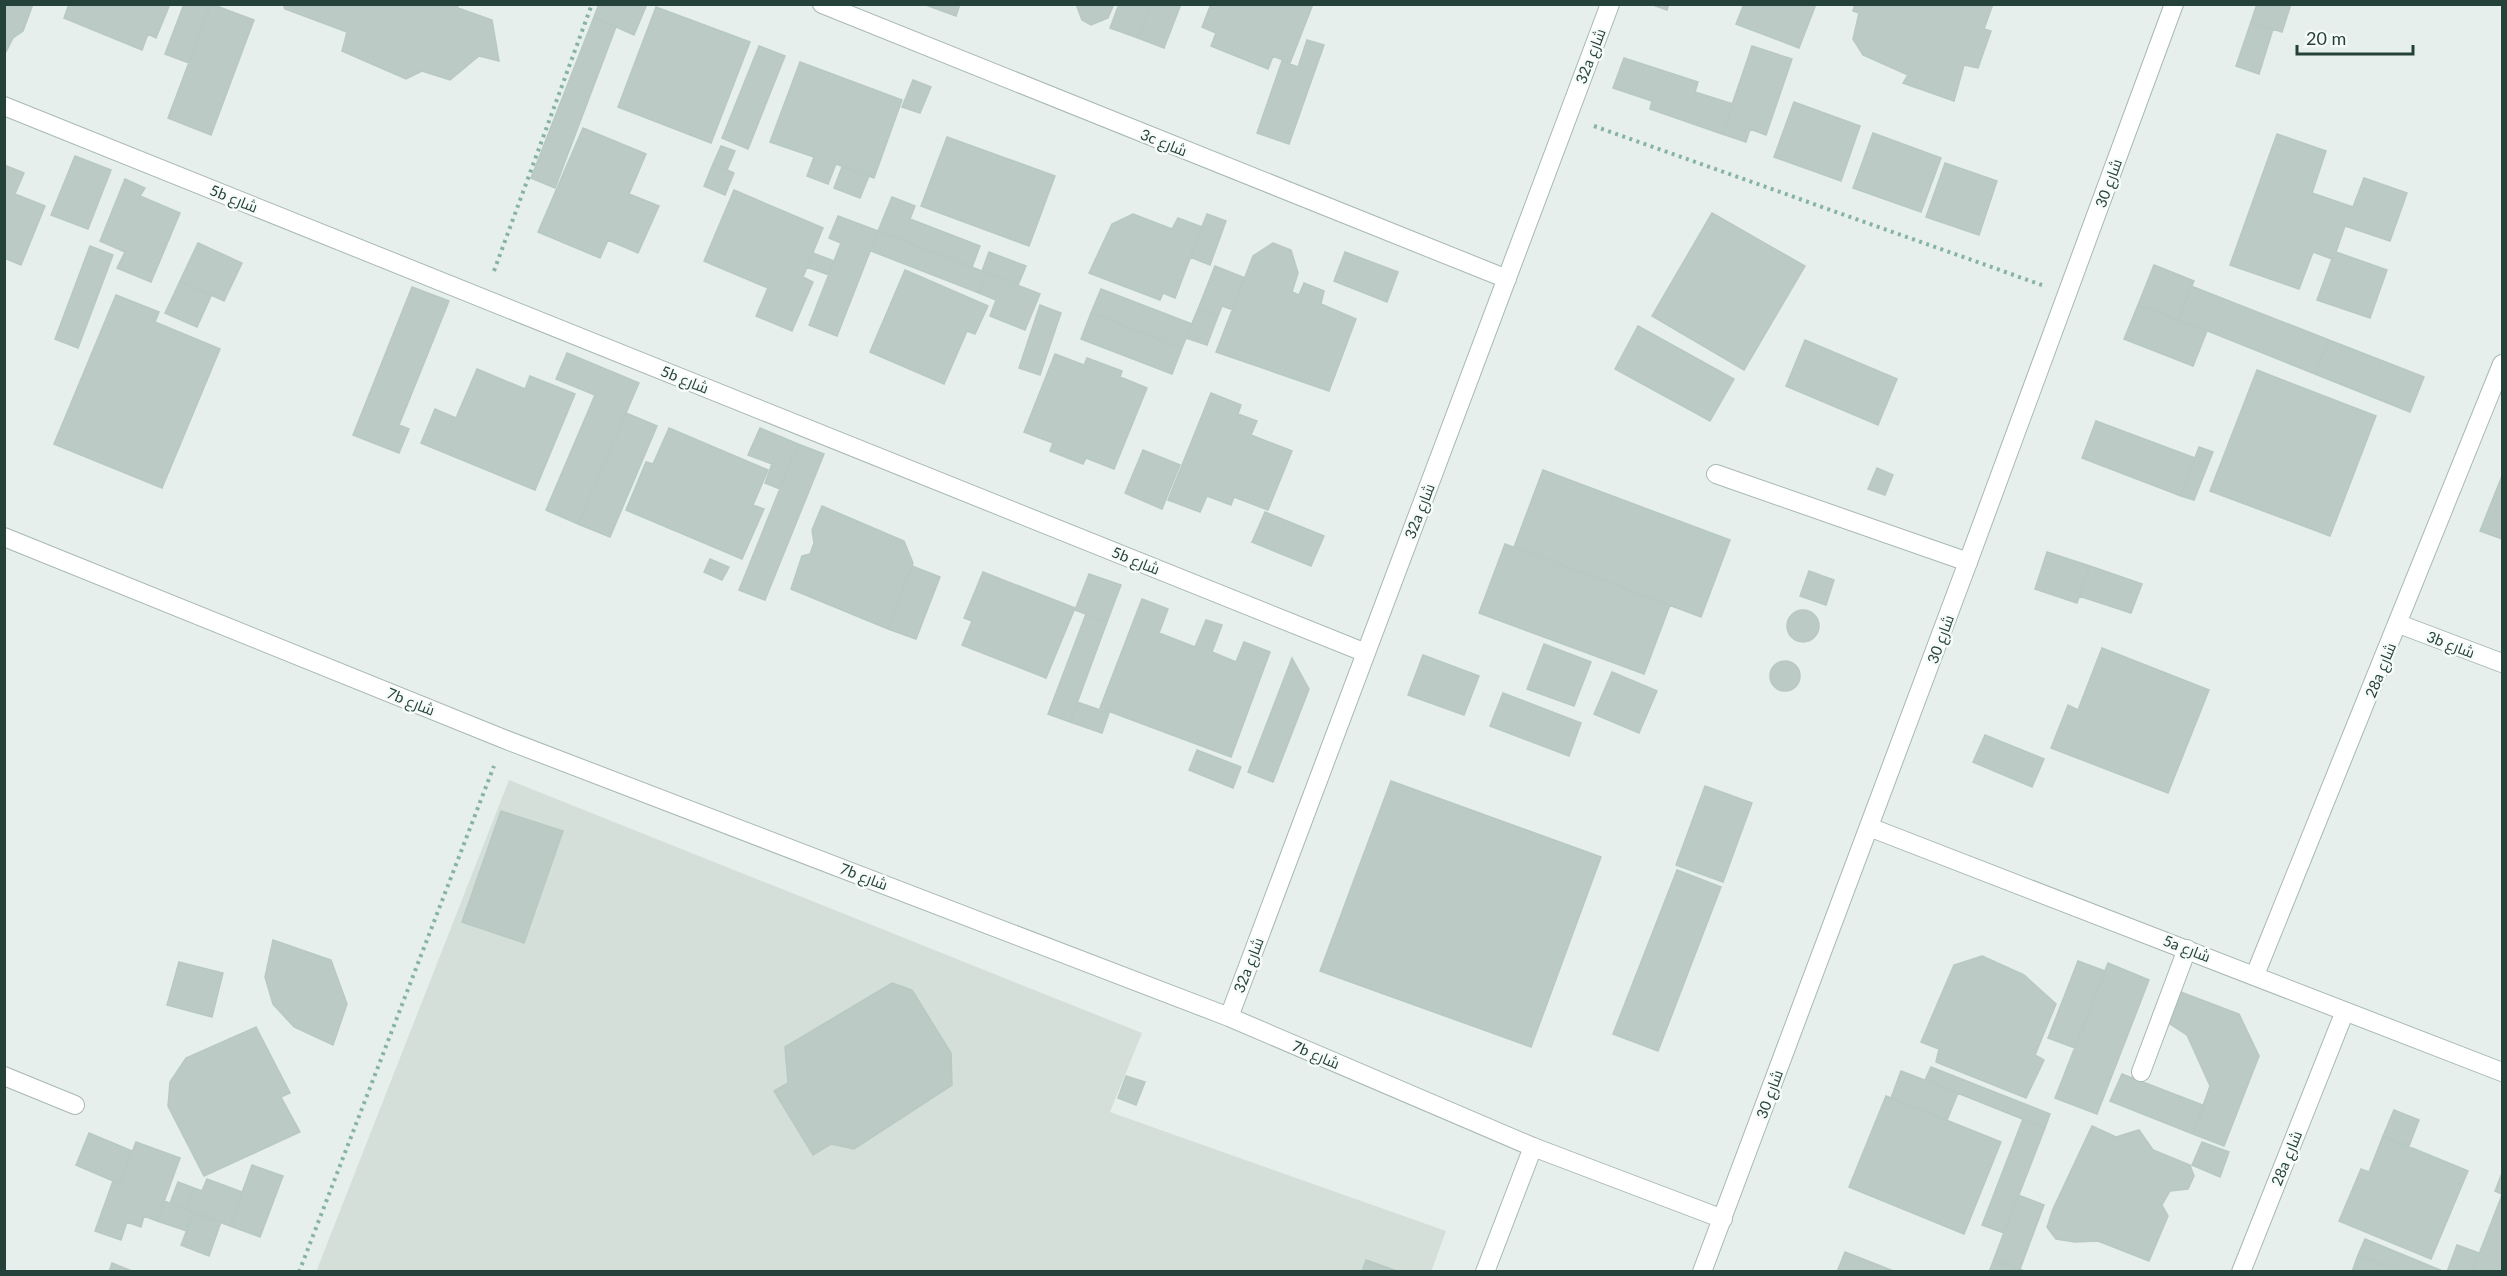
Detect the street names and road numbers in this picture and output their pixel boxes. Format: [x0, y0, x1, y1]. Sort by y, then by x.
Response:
street label: 32a شارع [1571, 26, 1612, 87]
street label: 3c شارع [1137, 125, 1190, 162]
street label: شارع 30 [2091, 156, 2128, 211]
street label: 5b شارع [206, 180, 261, 218]
street label: 5b شارع [657, 361, 712, 399]
street label: 32a شارع [1400, 481, 1441, 542]
street label: 5b شارع [1108, 542, 1163, 580]
street label: شارع 30 [1923, 612, 1960, 667]
street label: 3b شارع [2423, 627, 2478, 664]
street label: 28a شارع [2361, 640, 2402, 701]
street label: 7b شارع [383, 683, 438, 721]
street label: 7b شارع [836, 859, 891, 896]
street label: 5a شارع [2160, 931, 2213, 968]
street label: 32a شارع [1229, 935, 1270, 996]
street label: 7b شارع [1288, 1036, 1343, 1075]
street label: شارع 30 [1752, 1067, 1789, 1122]
street label: 28a شارع [2267, 1128, 2308, 1189]

